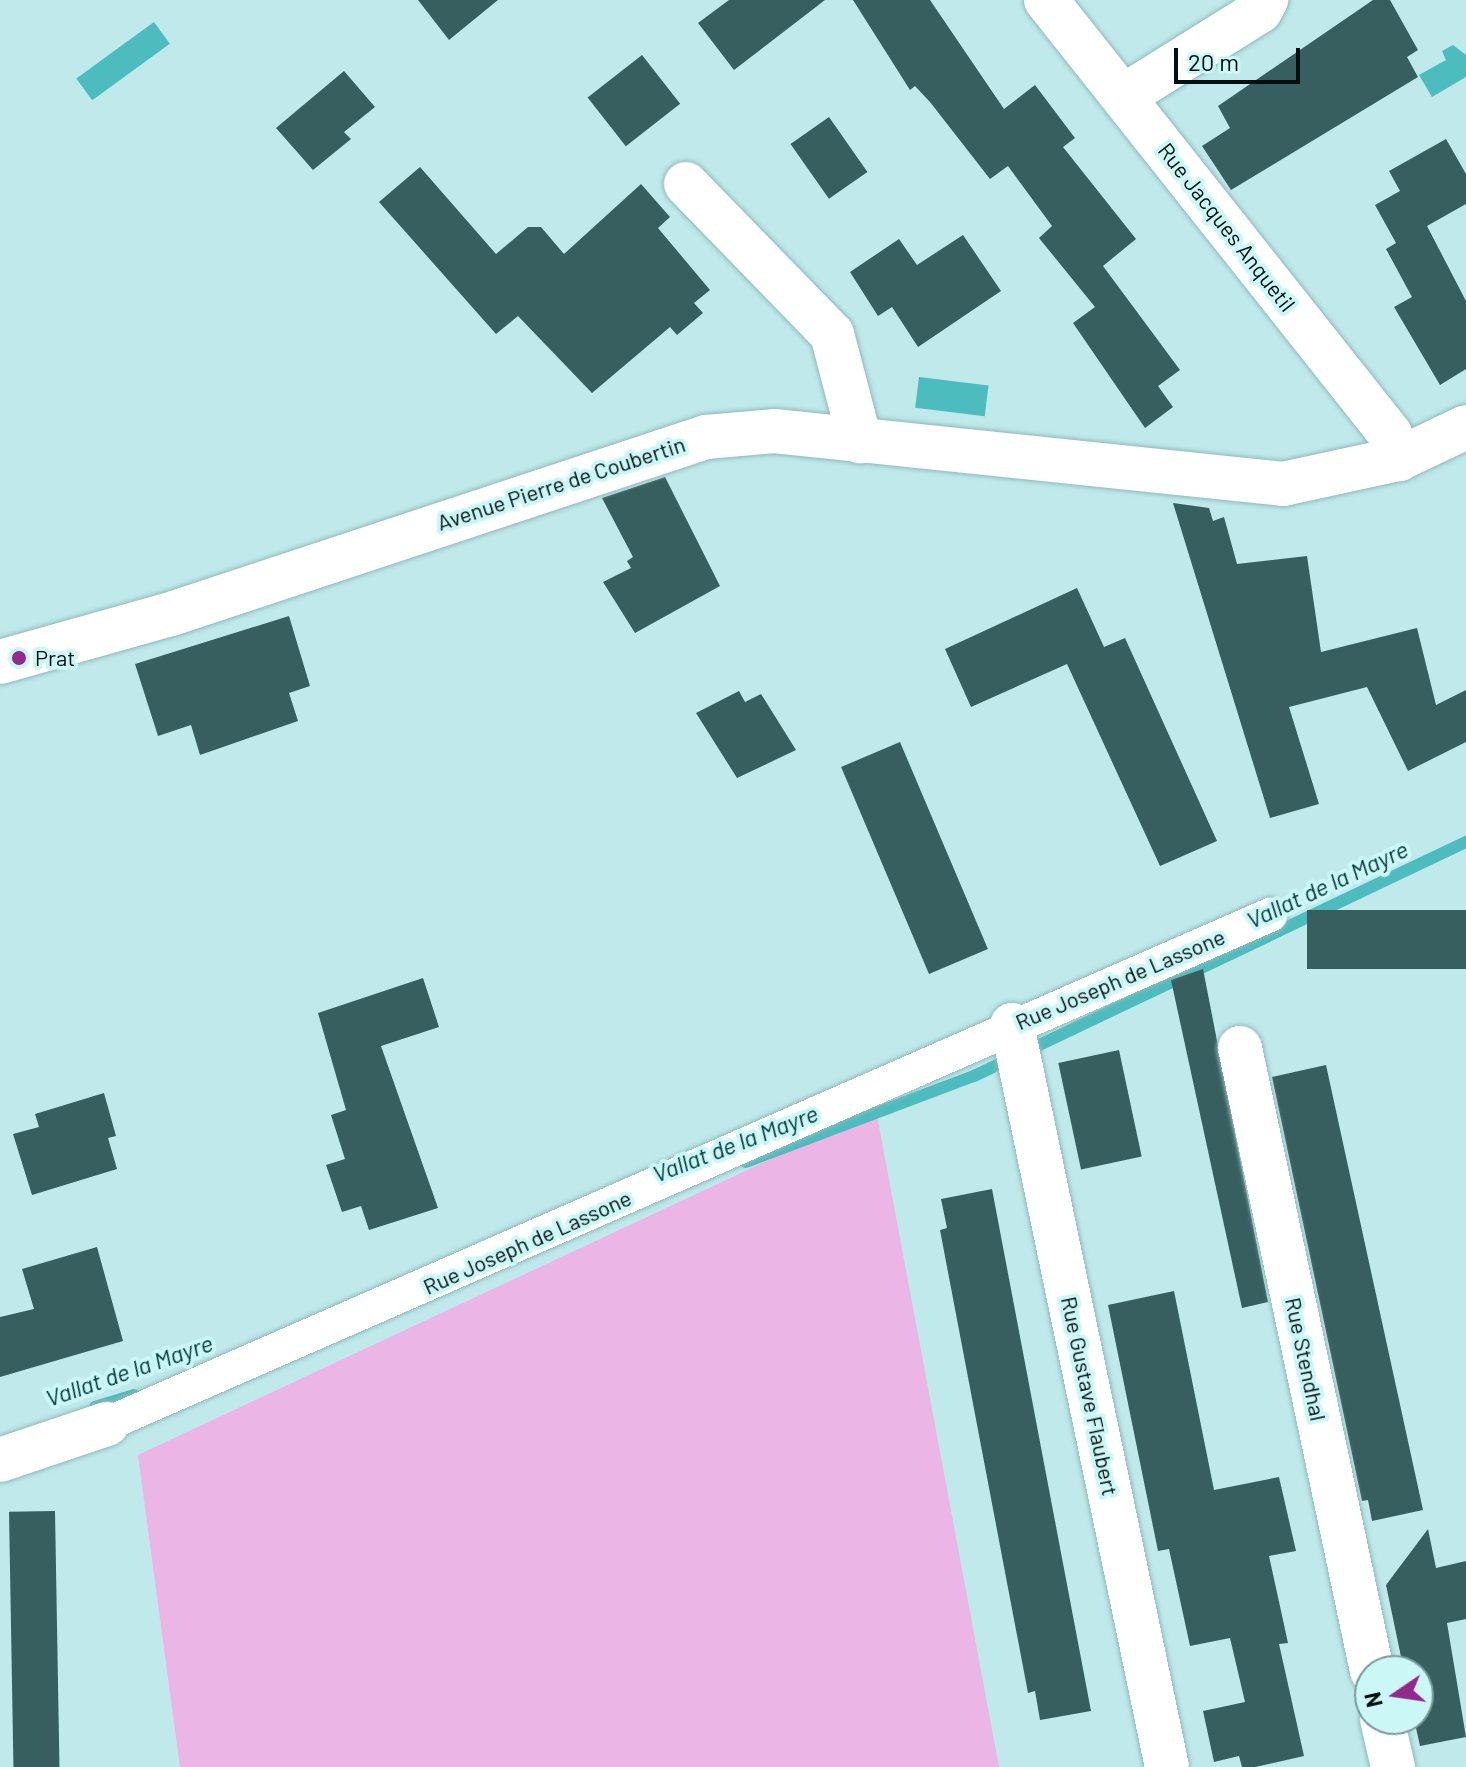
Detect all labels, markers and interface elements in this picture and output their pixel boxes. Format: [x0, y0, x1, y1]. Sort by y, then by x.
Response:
scale bar [1178, 32, 1304, 82]
text: 20 m [1188, 47, 1239, 76]
street label: Rue Jacques Anquetil [1153, 137, 1301, 317]
street label: Avenue Pierre de Coubertin [434, 430, 688, 536]
place label: Prat [35, 645, 75, 671]
marker: Prat [10, 649, 28, 667]
water label: Vallat de la Mayre [1242, 834, 1412, 934]
street label: Rue Joseph de Lassone [1011, 923, 1229, 1035]
water label: Vallat de la Mayre [648, 1098, 822, 1188]
street label: Rue Joseph de Lassone [419, 1184, 635, 1300]
street label: Rue Gustave Flaubert [1056, 1294, 1124, 1498]
street label: Rue Stendhal [1280, 1295, 1332, 1423]
water label: Vallat de la Mayre [41, 1328, 217, 1412]
north arrow [1354, 1655, 1434, 1735]
text: N [1358, 1690, 1387, 1710]

